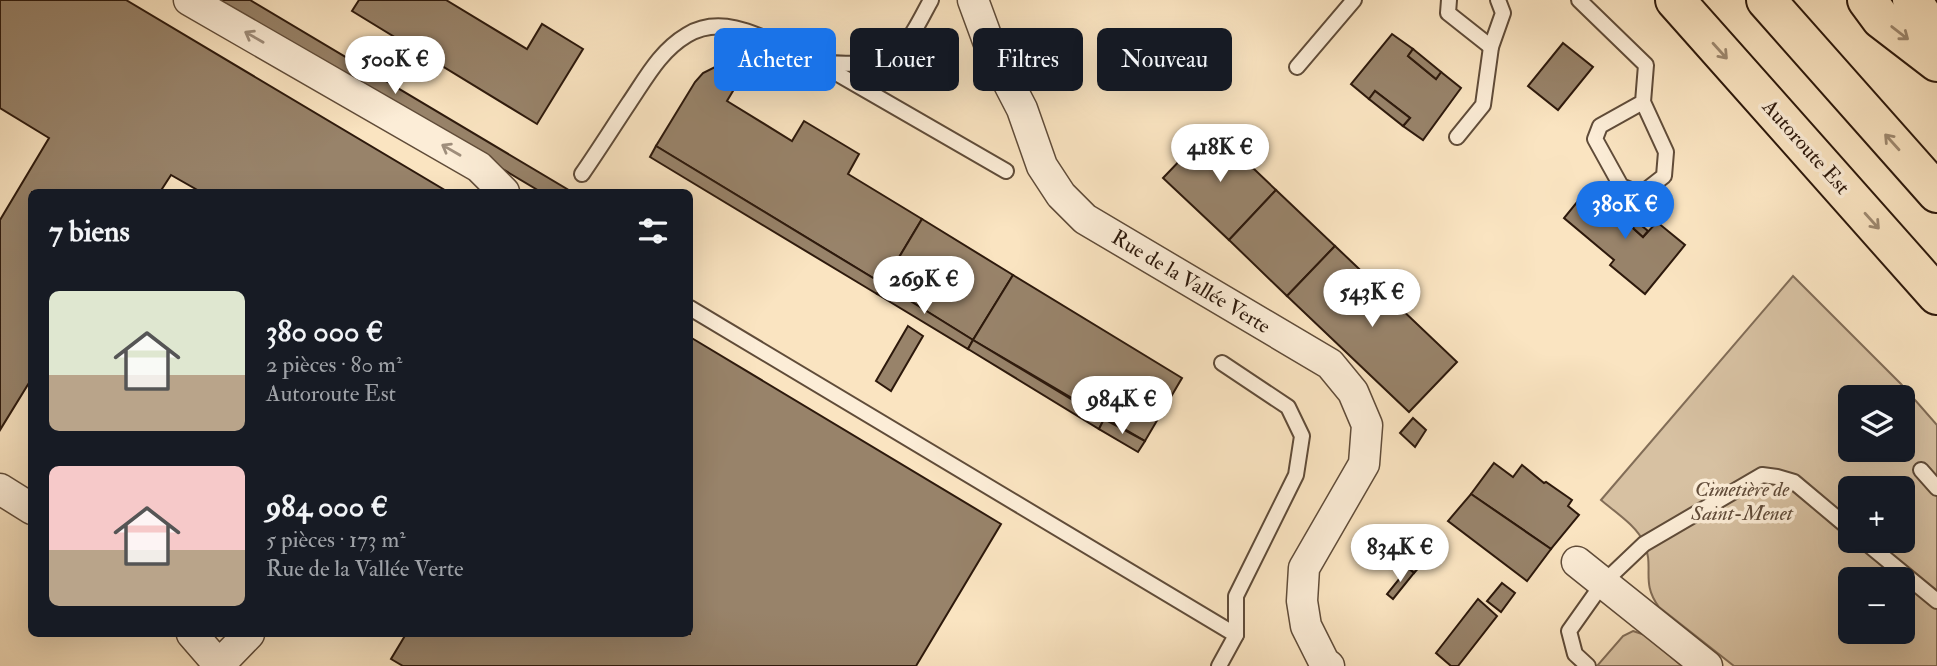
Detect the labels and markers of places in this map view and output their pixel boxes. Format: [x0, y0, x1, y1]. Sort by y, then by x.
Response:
pin: 500K € [338, 36, 452, 96]
pin: 418K € [1163, 124, 1277, 184]
pin: 380K € [1568, 182, 1682, 241]
pin: 269K € [867, 256, 981, 316]
pin: 543K € [1315, 270, 1429, 329]
pin: 984K € [1065, 376, 1179, 436]
pin: 834K € [1343, 524, 1457, 584]

